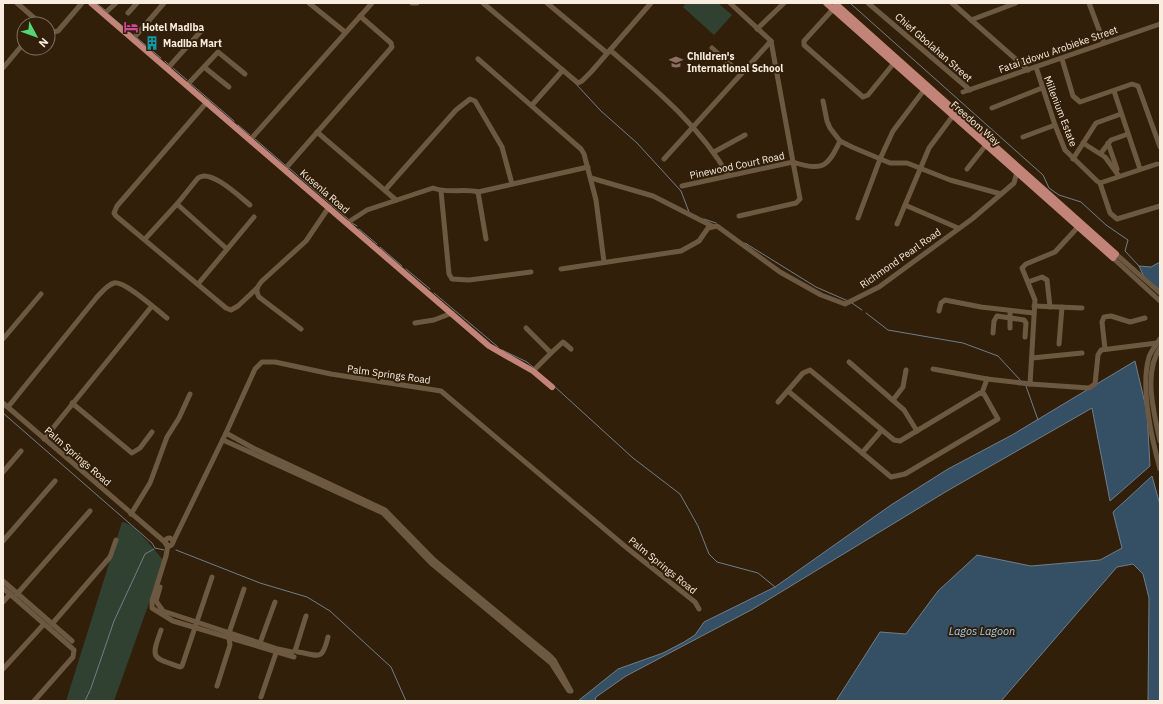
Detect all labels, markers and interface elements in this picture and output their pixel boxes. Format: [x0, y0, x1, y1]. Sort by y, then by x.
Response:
street label: Chief Gbolahan Street [892, 10, 975, 85]
north arrow [16, 16, 56, 56]
hotel icon: Hotel Madiba [123, 19, 139, 35]
place label: Hotel Madiba [142, 21, 205, 34]
street label: Fatai Idowu Arobieke Street [997, 23, 1120, 76]
text: N [36, 35, 51, 50]
building icon: Madiba Mart [144, 35, 160, 51]
place label: Madiba Mart [163, 37, 222, 50]
place label: Children's International School [687, 50, 783, 75]
school or university icon: Children's International School [668, 54, 684, 70]
street label: Millenium Estate [1041, 74, 1080, 149]
street label: Freedom Way [948, 98, 1003, 148]
street label: Pinewood Court Road [688, 149, 786, 182]
street label: Kusenla Road [297, 166, 352, 216]
street label: Richmond Pearl Road [857, 225, 943, 291]
street label: Palm Springs Road [346, 362, 431, 387]
street label: Palm Springs Road [42, 424, 114, 489]
street label: Palm Springs Road [626, 534, 699, 597]
water label: Lagos Lagoon [949, 624, 1015, 638]

